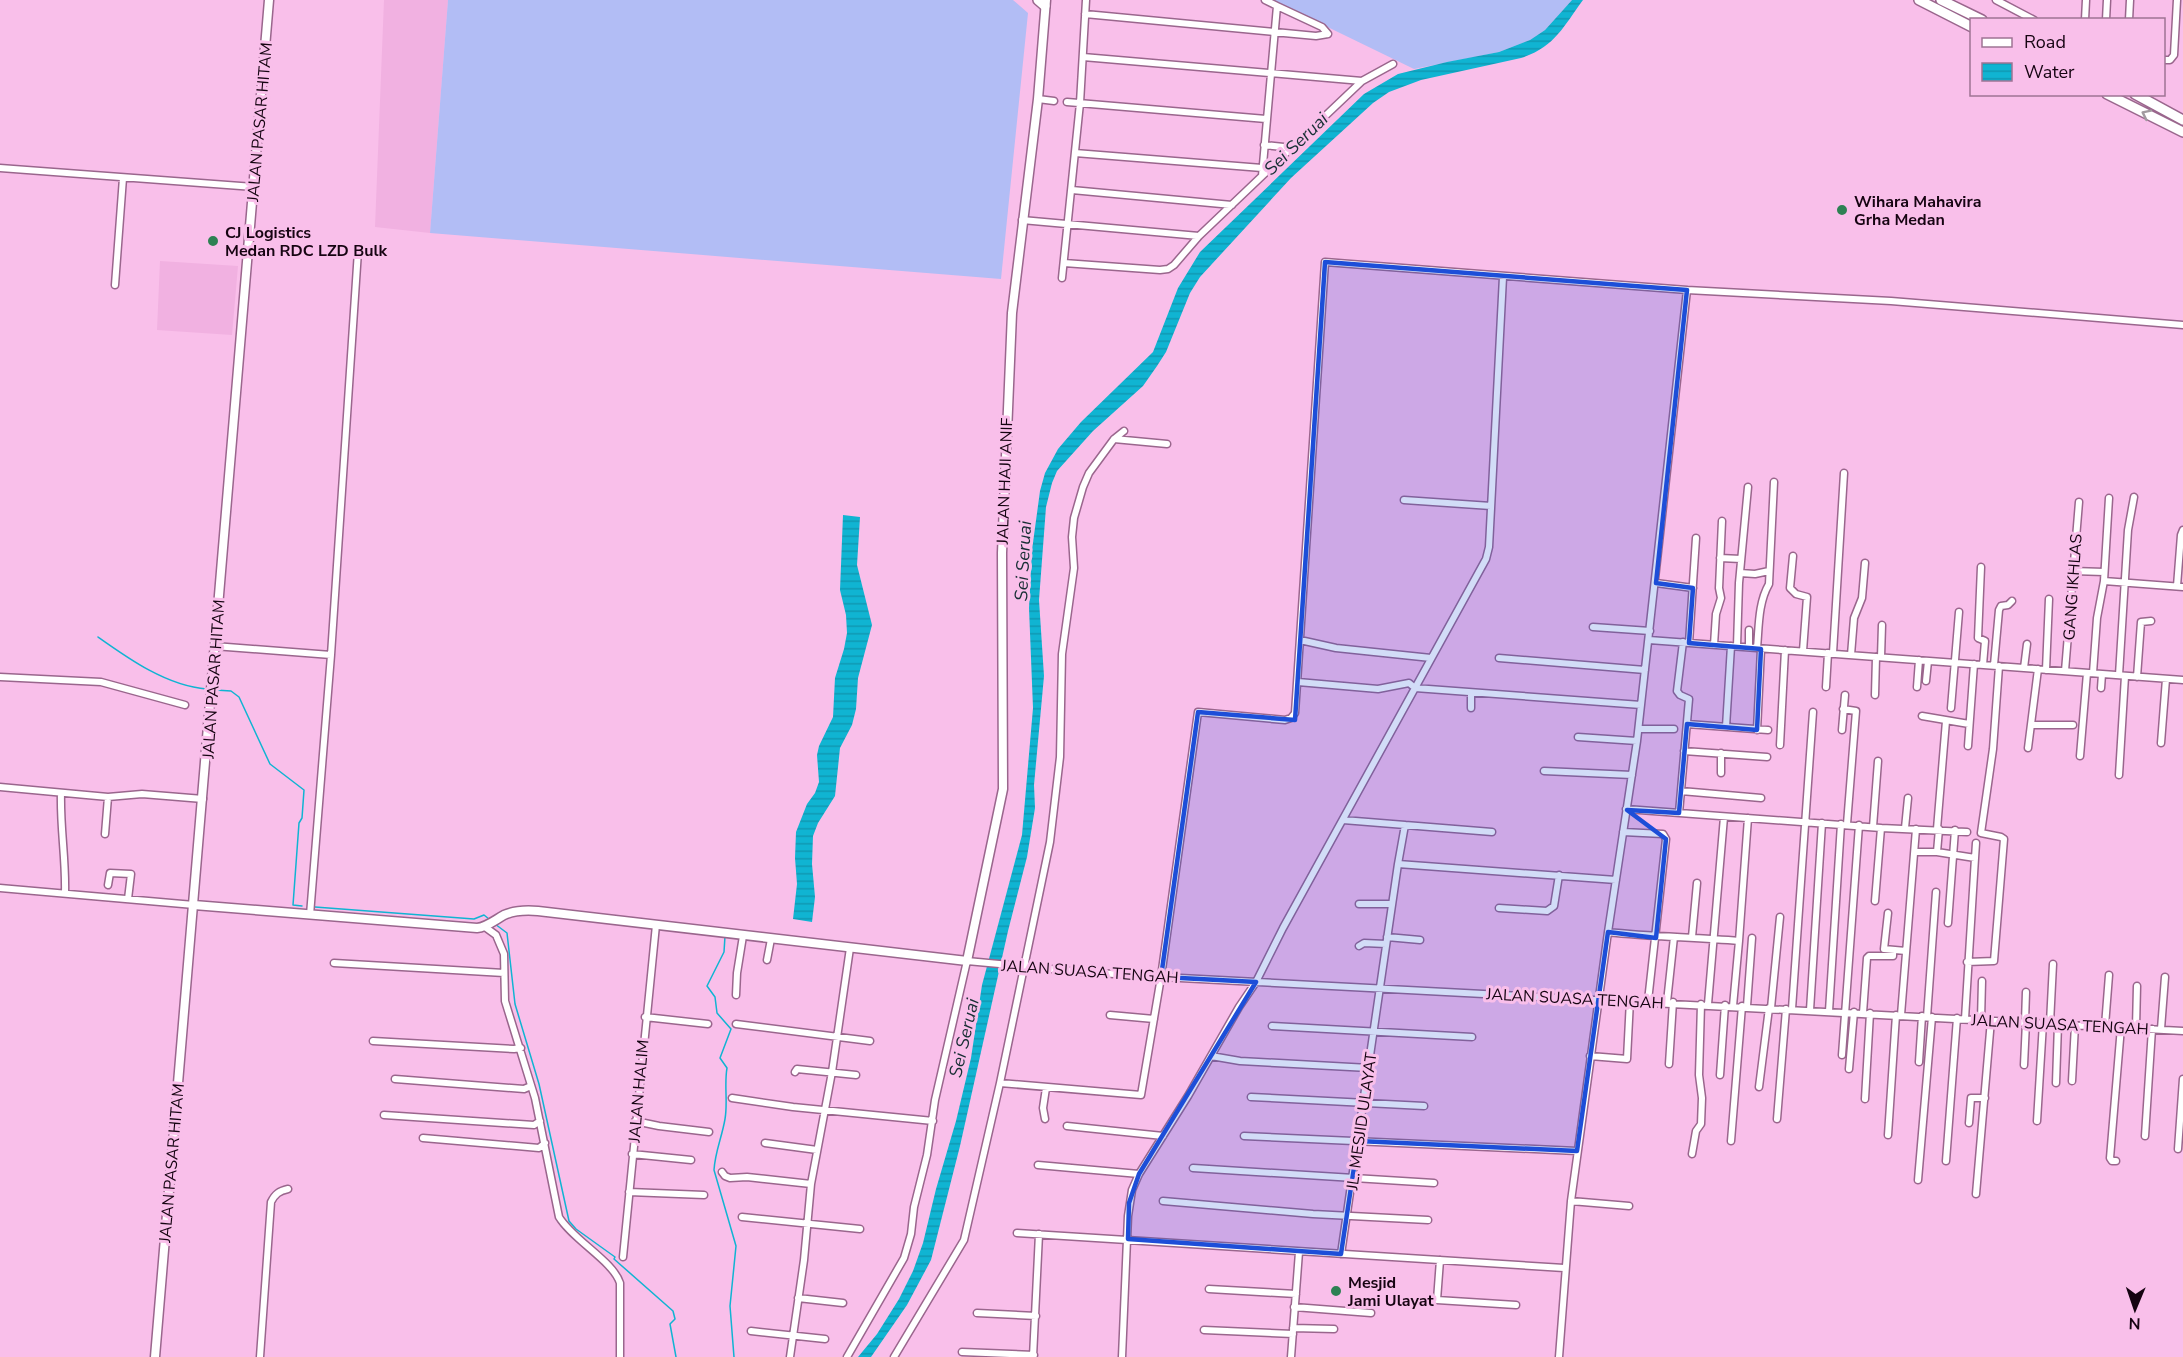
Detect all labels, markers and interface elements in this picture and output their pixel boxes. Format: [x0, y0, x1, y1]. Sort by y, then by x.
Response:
legend [1970, 18, 2165, 96]
text: Road [2024, 30, 2066, 54]
street label: JALAN PASAR HITAM [242, 42, 278, 204]
text: Water [2024, 60, 2075, 84]
water label: Sei Seruai [1259, 107, 1334, 181]
one-way arrow [2141, 109, 2152, 121]
place label: Wihara Mahavira Grha Medan [1854, 191, 1981, 231]
marker: Wihara Mahavira Grha Medan [1835, 203, 1849, 217]
place label: CJ Logistics Medan RDC LZD Bulk [225, 222, 388, 262]
marker: CJ Logistics Medan RDC LZD Bulk [206, 234, 220, 248]
street label: JALAN HAJI ANIF [992, 417, 1018, 546]
water label: Sei Seruai [1009, 519, 1037, 602]
street label: GANG IKHLAS [2058, 533, 2088, 641]
street label: JALAN PASAR HITAM [197, 599, 231, 760]
street label: JALAN SUASA TENGAH [1000, 955, 1179, 989]
street label: JALAN SUASA TENGAH [1485, 983, 1664, 1015]
water label: Sei Seruai [943, 995, 985, 1080]
street label: JALAN SUASA TENGAH [1970, 1009, 2149, 1041]
street label: JALAN HALIM [623, 1039, 654, 1144]
street label: JL. MESJID ULAYAT [1341, 1051, 1383, 1192]
street label: JALAN PASAR HITAM [154, 1083, 190, 1245]
place label: Mesjid Jami Ulayat [1347, 1272, 1434, 1312]
north arrow [2105, 1279, 2165, 1339]
marker: Mesjid Jami Ulayat [1329, 1284, 1343, 1298]
text: N [2128, 1312, 2141, 1334]

